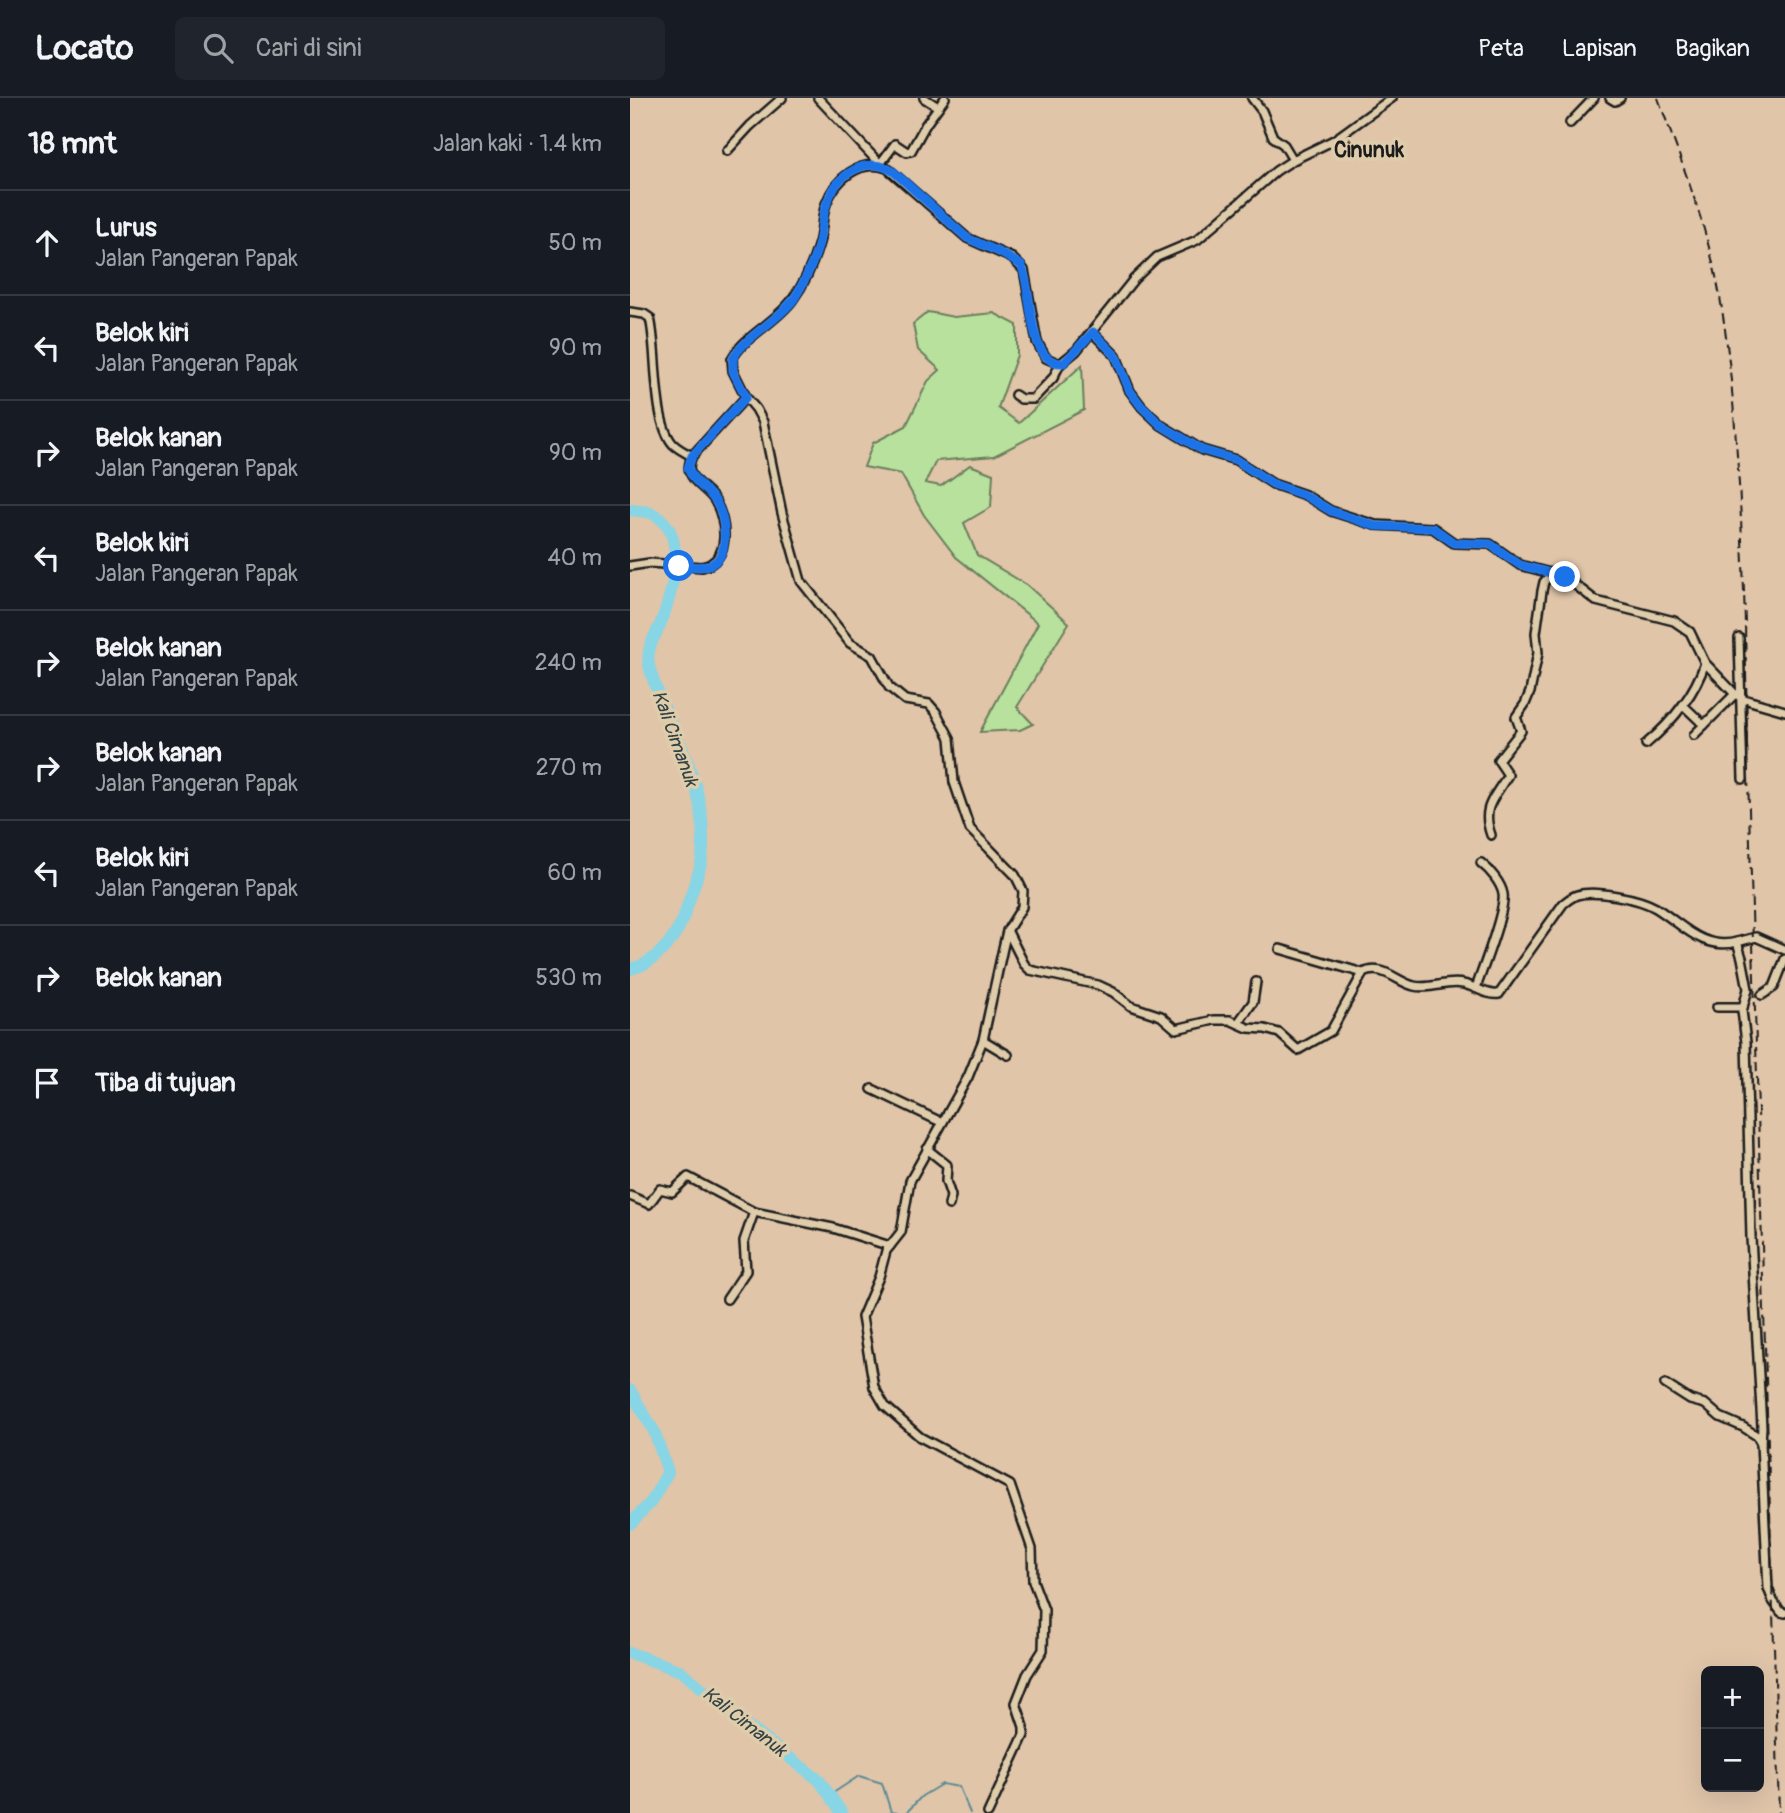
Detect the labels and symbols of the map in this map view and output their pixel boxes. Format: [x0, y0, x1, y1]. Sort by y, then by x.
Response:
district label: Cinunuk [1334, 137, 1404, 164]
route start [663, 550, 694, 581]
route end [1549, 561, 1580, 592]
water label: Kali Cimanuk [647, 687, 704, 792]
water label: Kali Cimanuk [697, 1681, 793, 1763]

